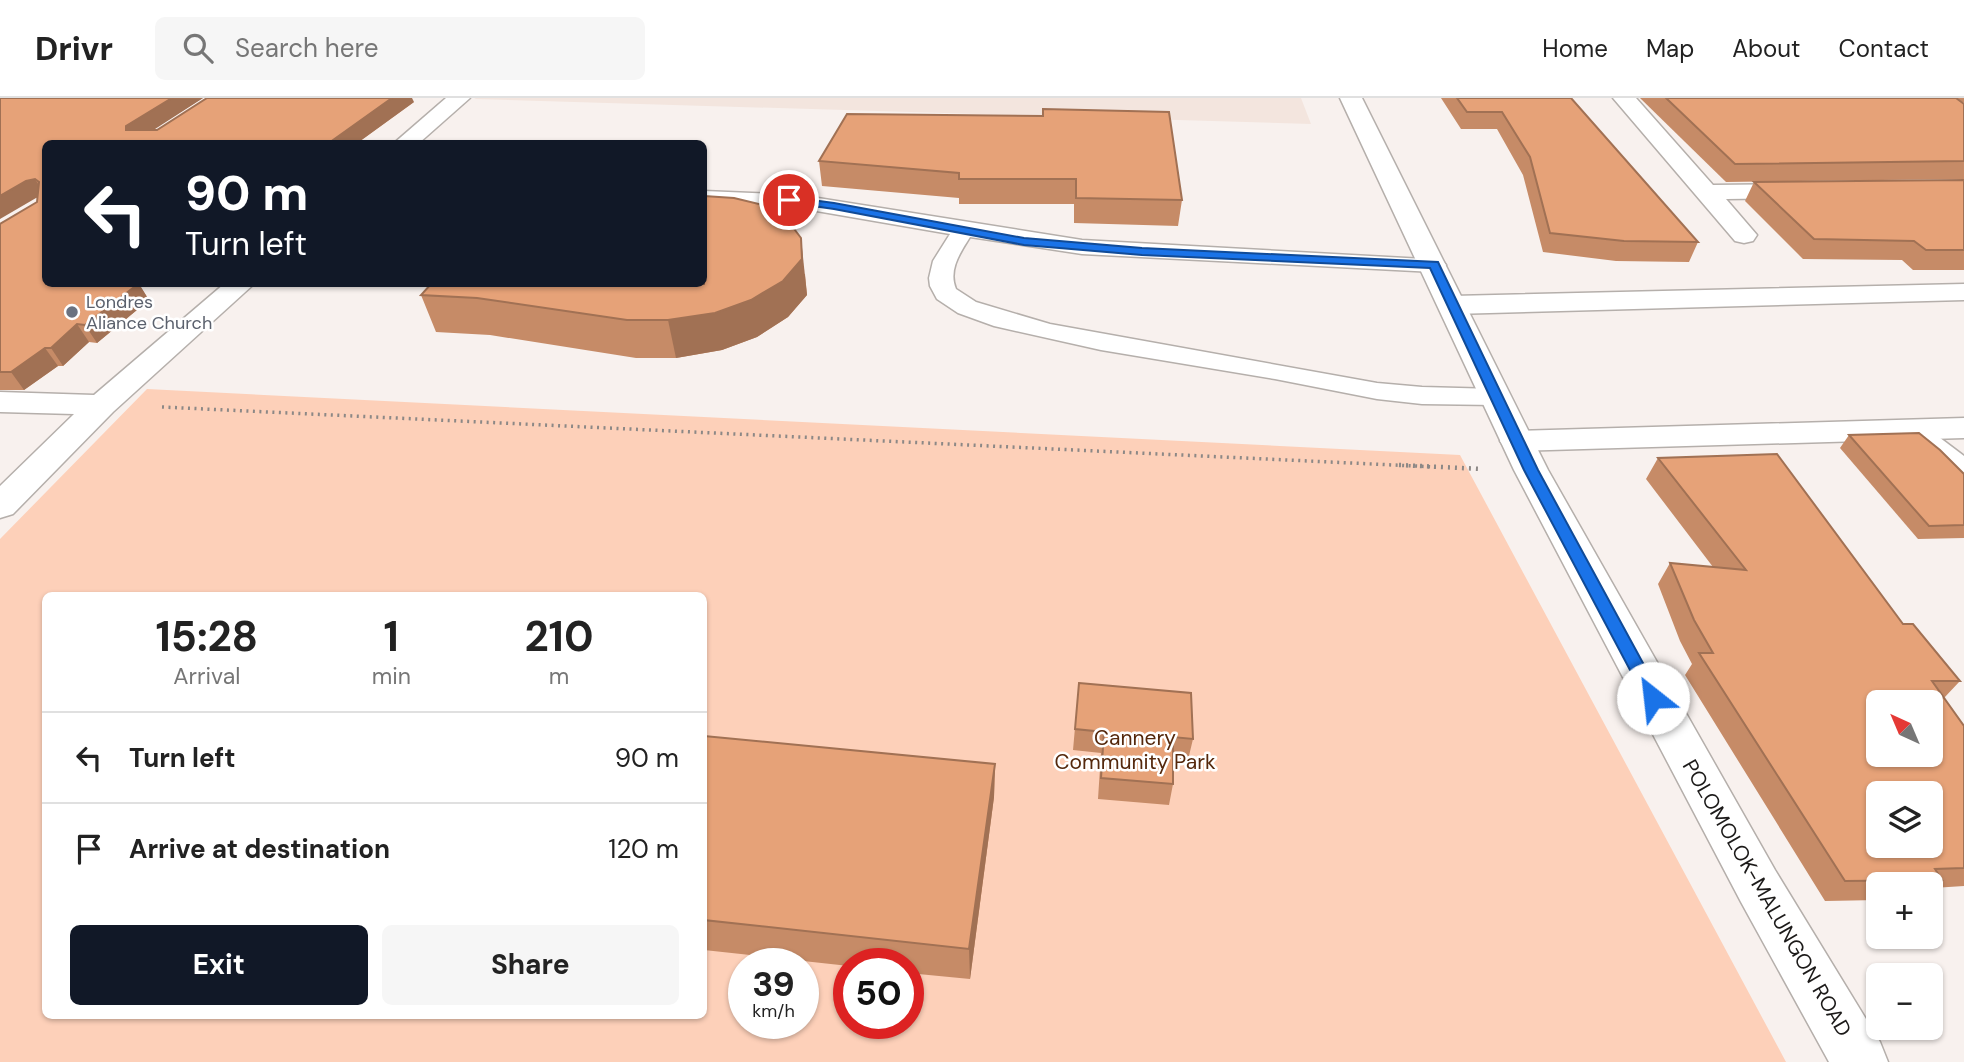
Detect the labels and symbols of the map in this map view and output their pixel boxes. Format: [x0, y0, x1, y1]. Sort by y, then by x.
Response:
pin [759, 170, 819, 230]
place label: Londres Aliance Church [86, 290, 212, 335]
marker: Londres Aliance Church [64, 304, 80, 320]
position arrow [1616, 661, 1690, 735]
north arrow [1866, 690, 1942, 766]
park label: Cannery Community Park [1054, 724, 1216, 776]
street label: POLOMOLOK-MALUNGON ROAD [1676, 754, 1858, 1042]
speed limit sign: 50 [833, 948, 924, 1039]

